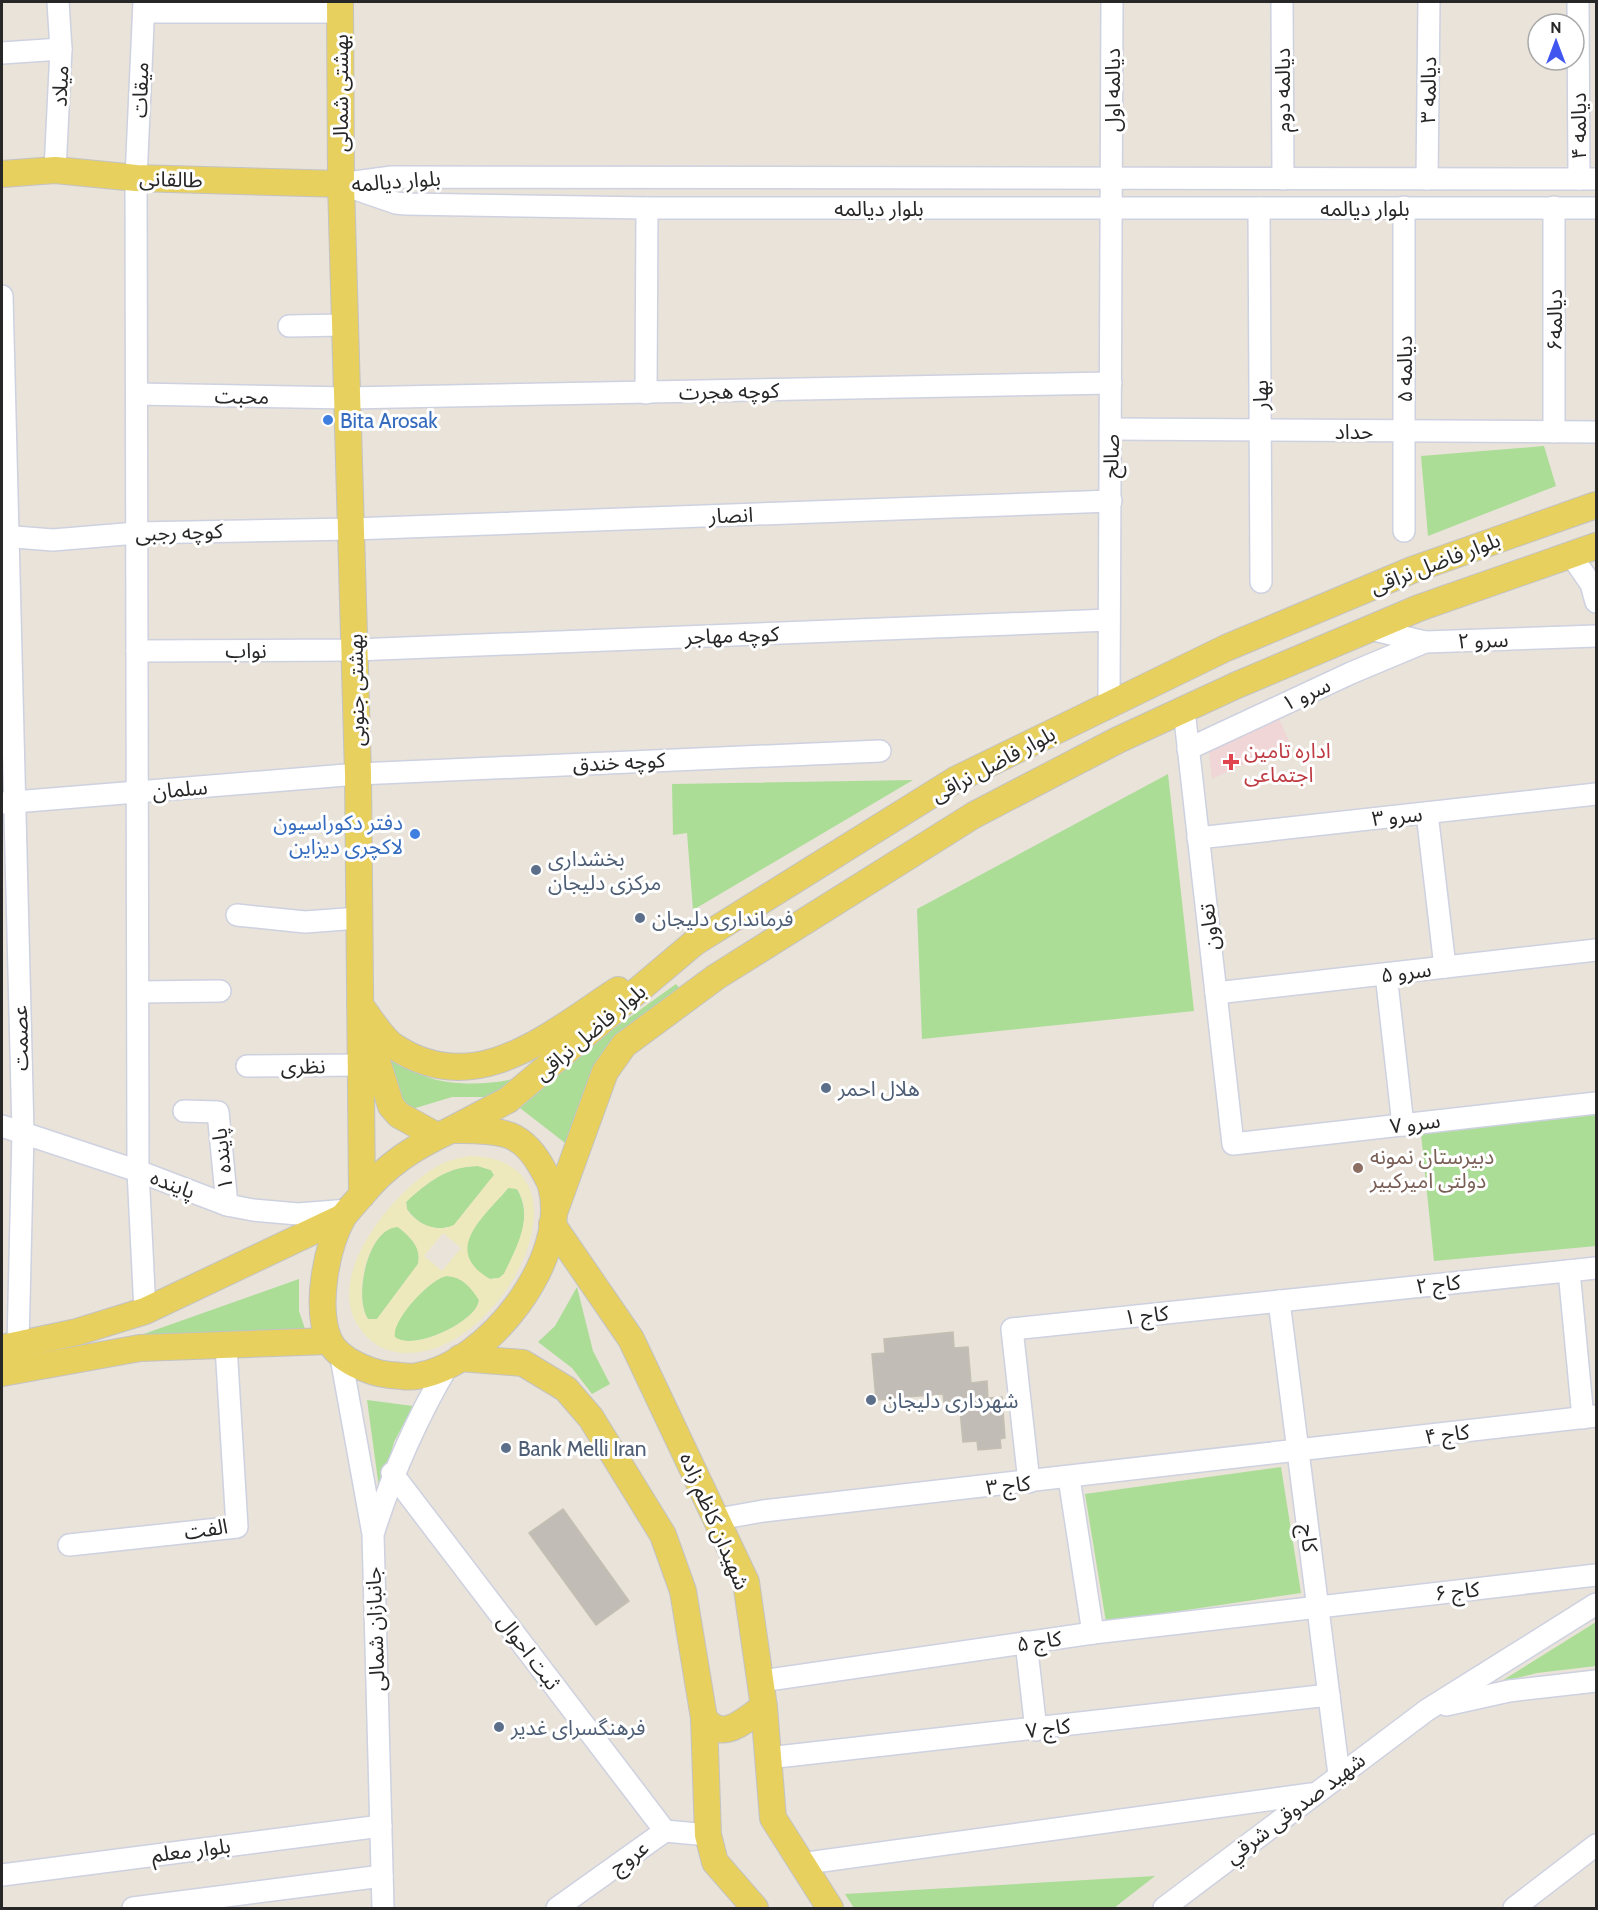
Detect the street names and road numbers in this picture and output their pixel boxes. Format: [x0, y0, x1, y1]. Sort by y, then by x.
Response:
street label: بهشتی شمالی [328, 34, 353, 152]
street label: دیالمه اول [1100, 48, 1125, 132]
street label: دیالمه دوم [1270, 48, 1299, 132]
street label: دیالمه ۳ [1415, 56, 1441, 124]
street label: میقات [127, 61, 153, 119]
street label: میلاد [46, 65, 74, 107]
street label: دیالمه ۴ [1566, 93, 1591, 159]
street label: طالقانی [139, 165, 203, 193]
street label: بلوار دیالمه [350, 165, 442, 197]
street label: بلوار دیالمه [834, 196, 924, 221]
street label: بلوار دیالمه [1320, 196, 1410, 221]
street label: دیالمه۶ [1542, 289, 1567, 351]
street label: دیالمه ۵ [1392, 336, 1417, 402]
street label: کوچه هجرت [679, 378, 780, 405]
street label: بهار [1248, 380, 1273, 411]
street label: محبت [215, 383, 269, 409]
street label: حداد [1335, 419, 1373, 444]
street label: صالح [1098, 434, 1127, 478]
street label: انصار [707, 502, 754, 528]
street label: کوچه رجبی [135, 518, 224, 547]
street label: بلوار فاضل نراقی [1367, 527, 1503, 599]
street label: کوچه مهاجر [683, 621, 780, 650]
street label: سرو ۲ [1457, 627, 1509, 653]
street label: بهشتی جنوبی [343, 633, 369, 747]
street label: نواب [225, 638, 267, 663]
street label: سرو ۱ [1278, 672, 1334, 716]
street label: بلوار فاضل نراقی [927, 721, 1059, 807]
street label: کوچه خندق [572, 747, 666, 778]
street label: سلمان [151, 774, 209, 804]
street label: سرو ۳ [1370, 801, 1424, 831]
street label: تعاون [1194, 902, 1224, 952]
street label: سرو ۵ [1379, 956, 1433, 988]
street label: بلوار فاضل نراقی [529, 978, 651, 1086]
street label: عصمت [7, 1005, 33, 1071]
street label: نظری [280, 1053, 326, 1079]
street label: سرو ۷ [1388, 1107, 1442, 1139]
street label: پاینده ۱ [206, 1127, 239, 1191]
street label: پاینده [147, 1164, 199, 1205]
street label: کاج ۲ [1414, 1269, 1462, 1302]
street label: کاج ۱ [1122, 1300, 1170, 1333]
street label: کاج ۴ [1423, 1419, 1472, 1452]
street label: شهیدان کاظم زاده [672, 1449, 755, 1594]
street label: کاج ۳ [984, 1470, 1032, 1503]
street label: الفت [182, 1513, 230, 1545]
street label: کاج [1292, 1522, 1323, 1554]
street label: جانبازان شمالی [360, 1566, 390, 1692]
street label: کاج ۶ [1433, 1576, 1481, 1609]
street label: ثبت احوال [493, 1609, 565, 1695]
street label: کاج ۵ [1015, 1625, 1064, 1659]
street label: کاج ۷ [1024, 1713, 1073, 1746]
street label: شهید صدوقی شرقي [1220, 1747, 1372, 1872]
street label: بلوار معلم [150, 1833, 232, 1870]
street label: عروج [605, 1835, 655, 1882]

